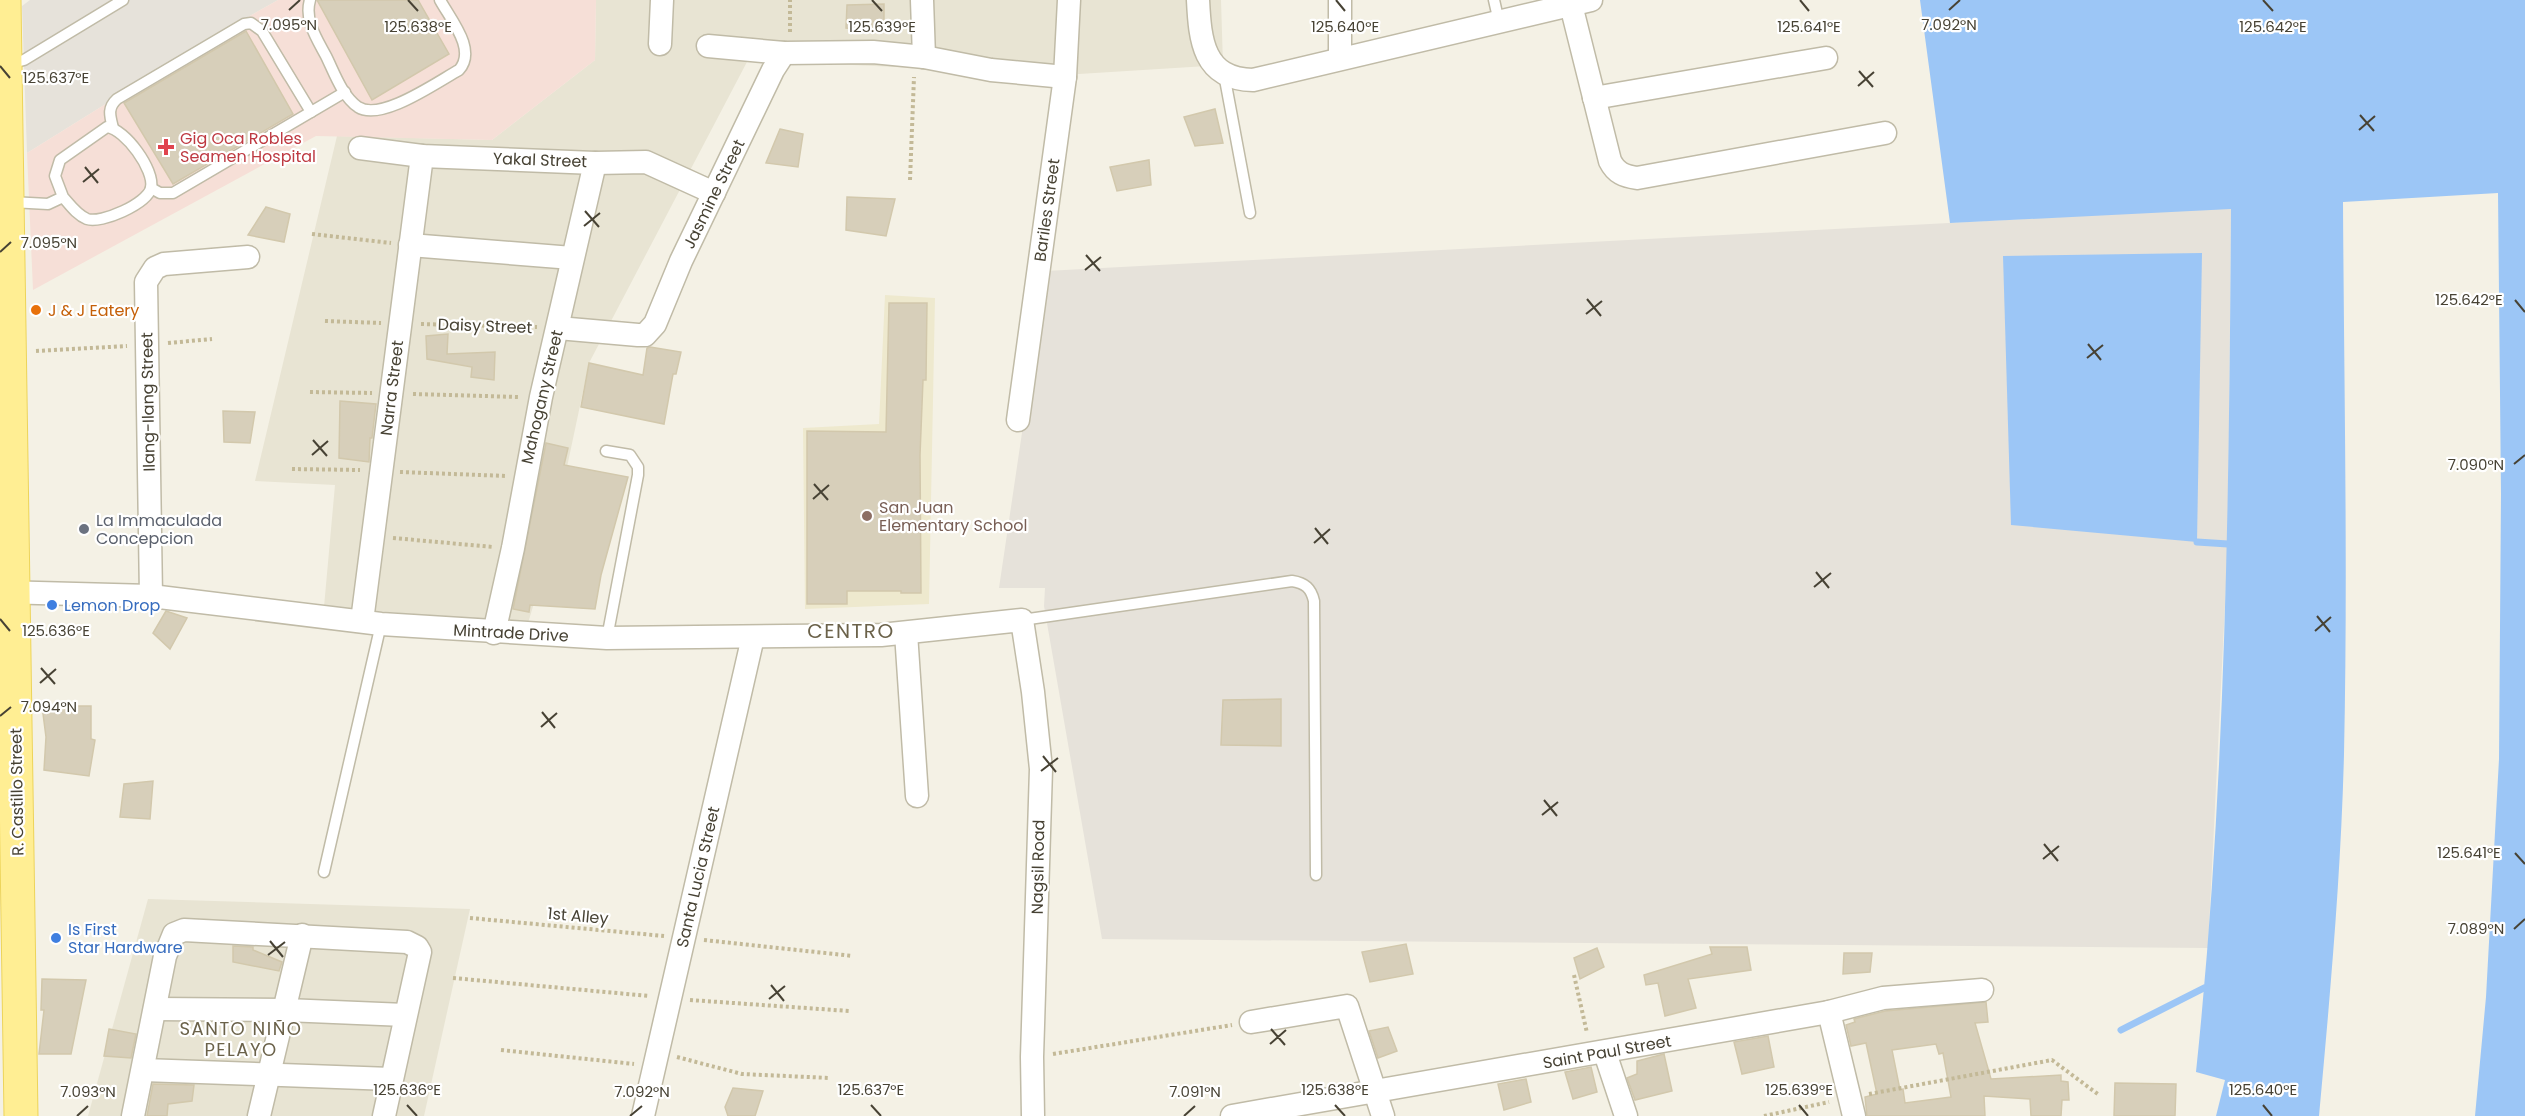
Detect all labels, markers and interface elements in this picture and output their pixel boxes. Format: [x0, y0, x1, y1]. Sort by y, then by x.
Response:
text: 7.095°N [261, 14, 317, 35]
text: 7.092°N [1921, 14, 1977, 35]
text: 125.638°E [384, 16, 452, 37]
text: 125.639°E [848, 16, 916, 37]
text: 125.640°E [1311, 16, 1379, 37]
text: 125.641°E [1777, 16, 1841, 37]
text: 125.642°E [2239, 16, 2307, 37]
text: 125.637°E [23, 67, 89, 88]
place label: Gig Oca Robles Seamen Hospital [180, 127, 316, 168]
street label: Jasmine Street [678, 135, 751, 253]
marker: Gig Oca Robles Seamen Hospital [157, 138, 175, 156]
street label: Yakal Street [492, 147, 588, 173]
street label: Bariles Street [1028, 157, 1066, 263]
text: 7.095°N [21, 232, 77, 253]
text: 125.642°E [2435, 289, 2503, 310]
place label: J & J Eatery [48, 299, 139, 322]
marker: J & J Eatery [29, 303, 43, 317]
street label: Daisy Street [437, 313, 533, 339]
street label: Mahogany Street [515, 327, 569, 466]
street label: Ilang-Ilang Street [135, 332, 161, 472]
street label: Narra Street [375, 339, 409, 437]
text: 7.090°N [2448, 454, 2504, 475]
place label: San Juan Elementary School [879, 496, 1027, 537]
place label: La Immaculada Concepcion [96, 509, 222, 550]
marker: San Juan Elementary School [860, 509, 874, 523]
marker: La Immaculada Concepcion [77, 522, 91, 536]
place label: Lemon Drop [64, 594, 161, 617]
marker: Lemon Drop [45, 598, 59, 612]
district label: CENTRO [807, 617, 895, 645]
street label: Mintrade Drive [453, 618, 569, 648]
text: 125.636°E [22, 620, 90, 641]
text: 7.094°N [21, 696, 77, 717]
street label: R. Castillo Street [4, 728, 30, 856]
street label: Santa Lucia Street [671, 804, 725, 950]
street label: Nagsil Road [1026, 819, 1050, 915]
text: 125.641°E [2437, 842, 2501, 863]
street label: 1st Alley [547, 902, 609, 930]
place label: Is First Star Hardware [68, 918, 183, 959]
text: 7.089°N [2448, 918, 2504, 939]
marker: Is First Star Hardware [49, 931, 63, 945]
district label: SANTO NIÑO PELAYO [180, 1016, 302, 1062]
street label: Saint Paul Street [1541, 1029, 1673, 1075]
text: 125.636°E [373, 1079, 441, 1100]
text: 125.637°E [838, 1079, 904, 1100]
text: 125.638°E [1301, 1079, 1369, 1100]
text: 125.639°E [1765, 1079, 1833, 1100]
text: 125.640°E [2229, 1079, 2297, 1100]
text: 7.093°N [60, 1081, 116, 1102]
text: 7.092°N [614, 1081, 670, 1102]
text: 7.091°N [1169, 1081, 1221, 1102]

